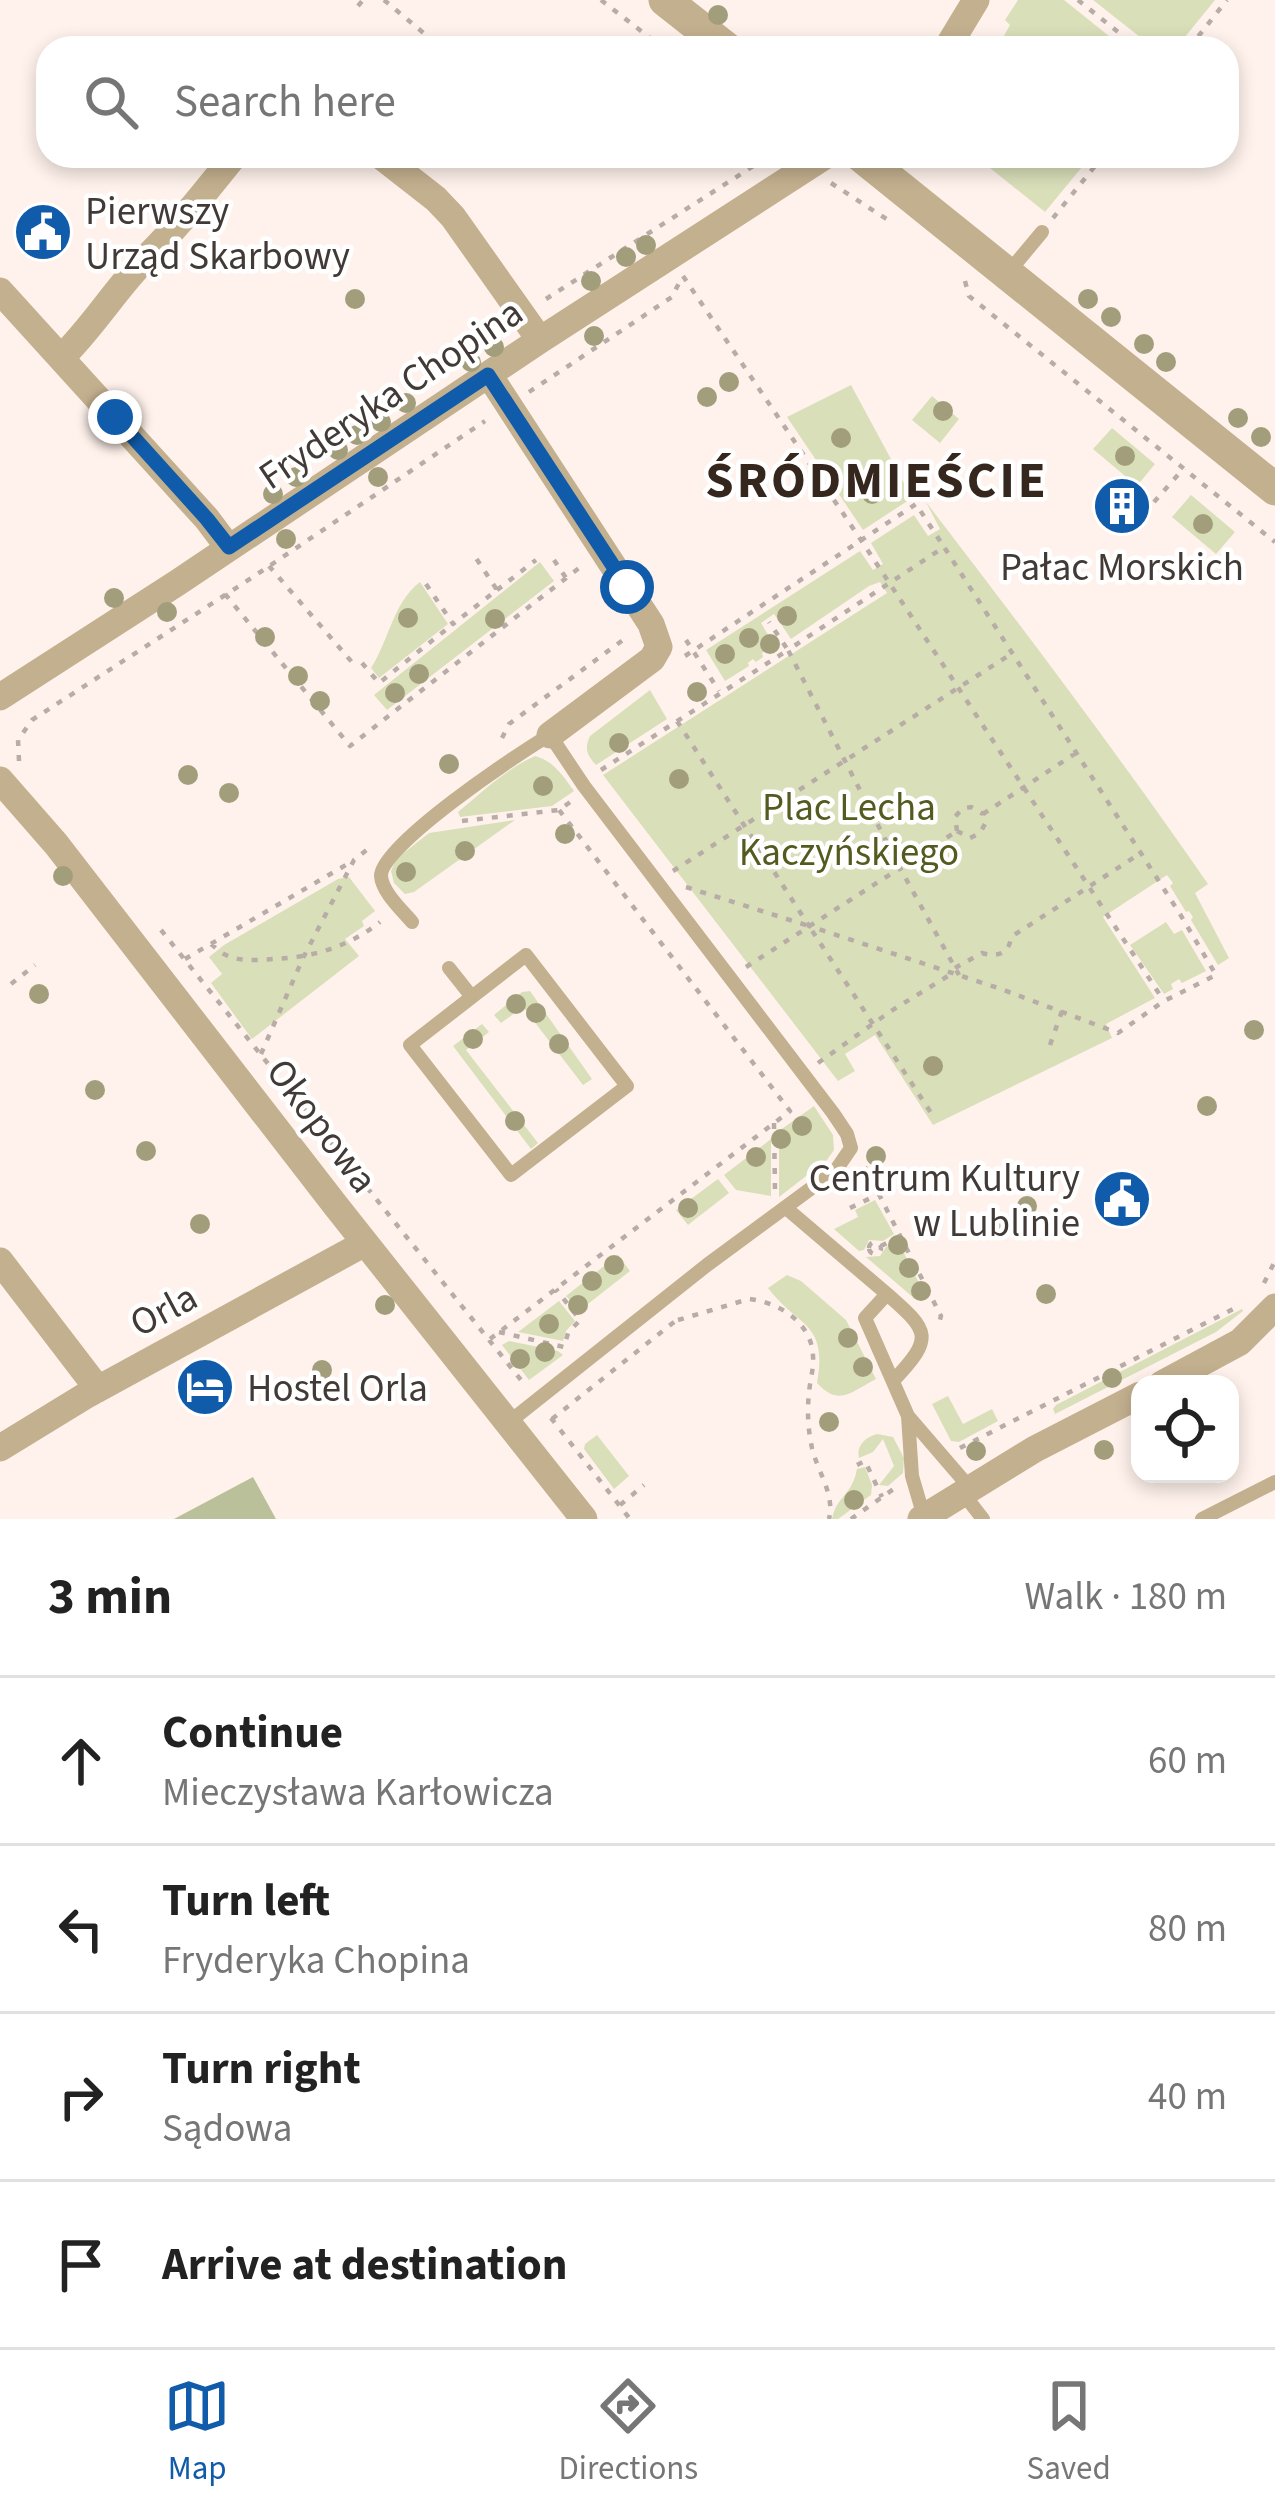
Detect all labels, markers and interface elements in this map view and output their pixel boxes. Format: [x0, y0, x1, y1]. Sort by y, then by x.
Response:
search box [36, 36, 1239, 168]
icon: search [78, 69, 144, 135]
text: Search here [174, 70, 396, 134]
place label: Pierwszy Urząd Skarbowy [85, 184, 350, 285]
public building icon: Pierwszy Urząd Skarbowy [12, 201, 74, 263]
street label: Fryderyka Chopina [248, 285, 534, 504]
route end [88, 390, 142, 444]
district label: ŚRÓDMIEŚCIE [705, 445, 1049, 517]
building icon: Pałac Morskich [1091, 475, 1153, 537]
place label: Pałac Morskich [1000, 540, 1244, 596]
route start [600, 560, 654, 614]
park label: Plac Lecha Kaczyńskiego [739, 780, 959, 881]
street label: Okopowa [252, 1047, 391, 1205]
place label: Centrum Kultury w Lublinie [809, 1151, 1080, 1252]
public building icon: Centrum Kultury w Lublinie [1091, 1168, 1153, 1230]
street label: Orla [120, 1270, 208, 1352]
hotel icon: Hostel Orla [174, 1356, 236, 1418]
place label: Hostel Orla [247, 1361, 428, 1417]
map controls [1131, 1375, 1239, 1483]
button: locate [1131, 1375, 1239, 1483]
text: 3 min [48, 1561, 172, 1633]
text: Walk · 180 m [1024, 1569, 1227, 1625]
text: Continue [162, 1701, 343, 1765]
icon: ahead [48, 1728, 114, 1794]
text: 60 m [1148, 1733, 1227, 1789]
text: Mieczysława Karłowicza [162, 1765, 554, 1821]
text: Turn left [162, 1869, 330, 1933]
icon: left [48, 1896, 114, 1962]
text: 80 m [1148, 1901, 1227, 1957]
text: Fryderyka Chopina [162, 1933, 470, 1989]
text: Turn right [162, 2037, 361, 2101]
icon: right [48, 2064, 114, 2130]
text: 40 m [1148, 2069, 1227, 2125]
text: Sądowa [162, 2101, 292, 2157]
icon: arrive [48, 2232, 114, 2298]
text: Arrive at destination [162, 2233, 567, 2297]
tab: Map [164, 2373, 230, 2492]
tab: Directions [559, 2373, 698, 2492]
tab: Saved [1027, 2373, 1111, 2492]

